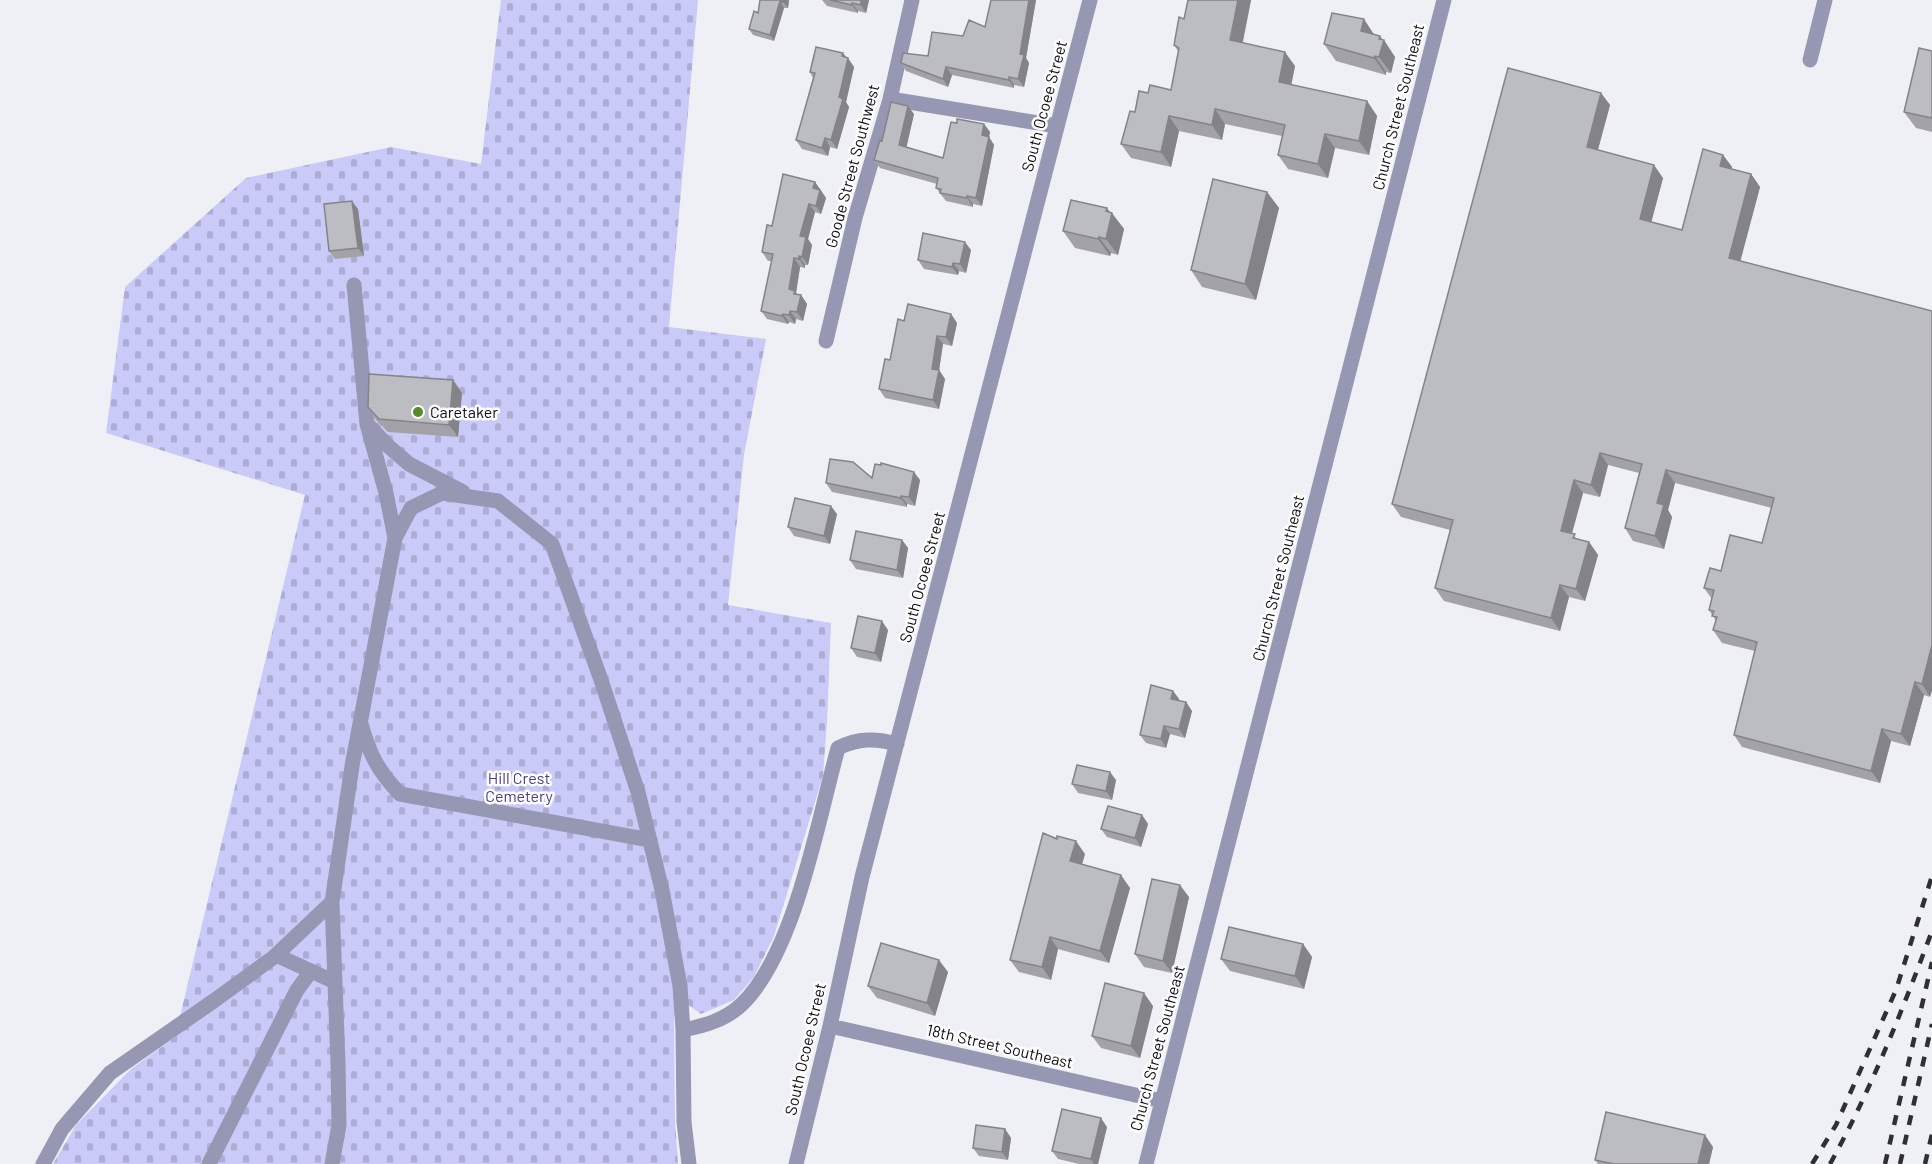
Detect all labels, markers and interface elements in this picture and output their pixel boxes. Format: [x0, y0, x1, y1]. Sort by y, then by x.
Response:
street label: Church Street Southeast [1368, 22, 1427, 192]
street label: South Ocoee Street [1017, 38, 1070, 174]
street label: Goode Street Southwest [821, 82, 883, 250]
place label: Caretaker [430, 402, 498, 421]
marker: Caretaker [411, 405, 425, 419]
street label: Church Street Southeast [1248, 493, 1307, 663]
street label: South Ocoee Street [895, 509, 948, 645]
park label: Hill Crest Cemetery [485, 768, 553, 805]
street label: Church Street Southeast [1125, 963, 1188, 1133]
street label: South Ocoee Street [780, 981, 829, 1117]
street label: 18th Street Southeast [925, 1019, 1075, 1072]

